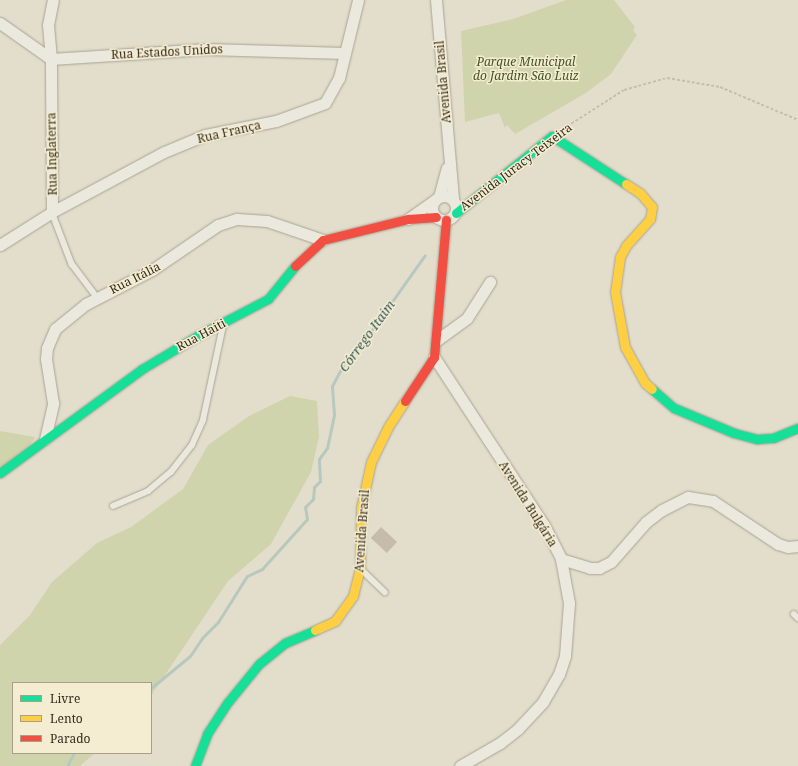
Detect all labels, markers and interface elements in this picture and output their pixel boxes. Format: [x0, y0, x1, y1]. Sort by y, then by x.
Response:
street label: Avenida Brasil [432, 40, 454, 124]
street label: Rua Estados Unidos [111, 42, 223, 62]
park label: Parque Municipal do Jardim São Luiz [473, 55, 579, 83]
street label: Rua Inglaterra [44, 112, 60, 196]
street label: Rua França [196, 118, 262, 146]
street label: Avenida Juracy Teixeira [457, 120, 575, 214]
street label: Rua Itália [107, 259, 163, 297]
water label: Córrego Itaim [336, 297, 398, 375]
street label: Rua Haiti [174, 316, 228, 354]
street label: Avenida Bulgária [496, 458, 560, 550]
street label: Avenida Brasil [352, 489, 372, 573]
legend [12, 682, 152, 754]
text: Livre [50, 690, 80, 707]
text: Lento [50, 710, 83, 727]
text: Parado [50, 730, 90, 747]

